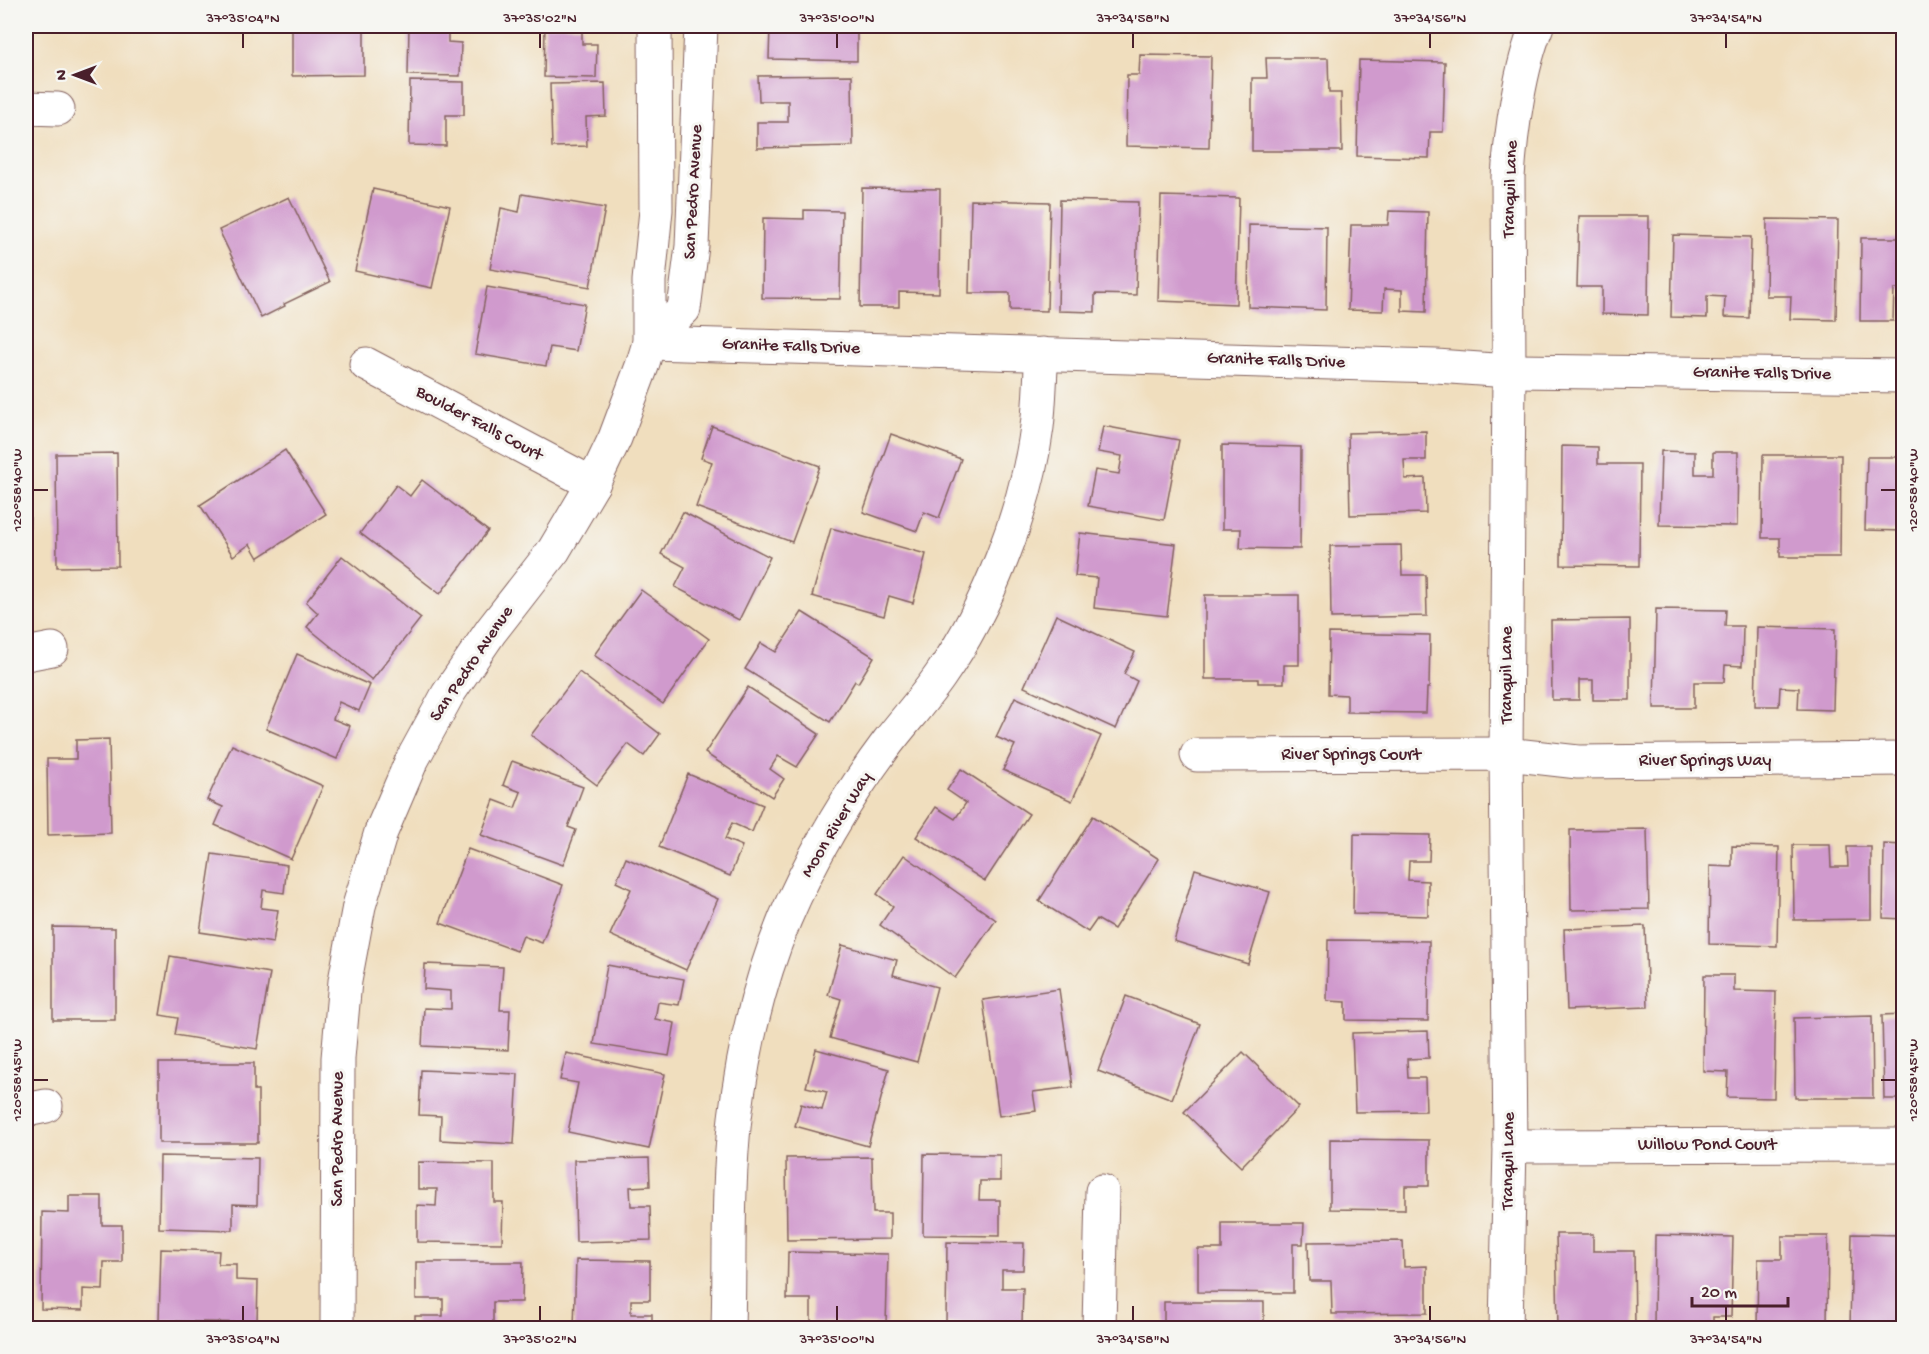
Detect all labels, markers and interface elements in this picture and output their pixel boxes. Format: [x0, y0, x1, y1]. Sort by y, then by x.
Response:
text: 37°35'04"N [205, 10, 280, 28]
text: 37°35'02"N [502, 10, 577, 28]
text: 37°35'00"N [799, 10, 875, 28]
text: 37°34'58"N [1095, 10, 1170, 28]
text: 37°34'56"N [1393, 10, 1466, 28]
text: 37°34'54"N [1689, 10, 1762, 28]
north arrow [45, 45, 105, 105]
text: N [54, 69, 73, 80]
street label: San Pedro Avenue [680, 123, 708, 260]
street label: Tranquil Lane [1499, 139, 1523, 239]
street label: Granite Falls Drive [722, 334, 861, 360]
street label: Granite Falls Drive [1207, 348, 1346, 374]
street label: Granite Falls Drive [1693, 362, 1832, 386]
street label: Boulder Falls Court [411, 381, 548, 467]
text: 120°58'40"W [9, 448, 27, 533]
text: 120°58'40"W [1905, 448, 1923, 533]
street label: San Pedro Avenue [426, 602, 519, 726]
street label: Tranquil Lane [1497, 625, 1518, 725]
street label: River Springs Court [1281, 745, 1422, 766]
street label: River Springs Way [1639, 751, 1771, 772]
street label: Moon River Way [797, 768, 877, 882]
text: 120°58'45"W [9, 1038, 27, 1122]
text: 120°58'45"W [1905, 1038, 1923, 1122]
street label: San Pedro Avenue [328, 1071, 349, 1207]
street label: Tranquil Lane [1498, 1111, 1520, 1211]
street label: Willow Pond Court [1638, 1135, 1778, 1156]
scale bar [1692, 1270, 1788, 1308]
text: 20 m [1701, 1283, 1737, 1304]
text: 37°35'04"N [205, 1331, 280, 1349]
text: 37°35'02"N [502, 1331, 577, 1349]
text: 37°35'00"N [799, 1331, 875, 1349]
text: 37°34'58"N [1095, 1331, 1170, 1349]
text: 37°34'56"N [1393, 1331, 1466, 1349]
text: 37°34'54"N [1689, 1331, 1762, 1349]

